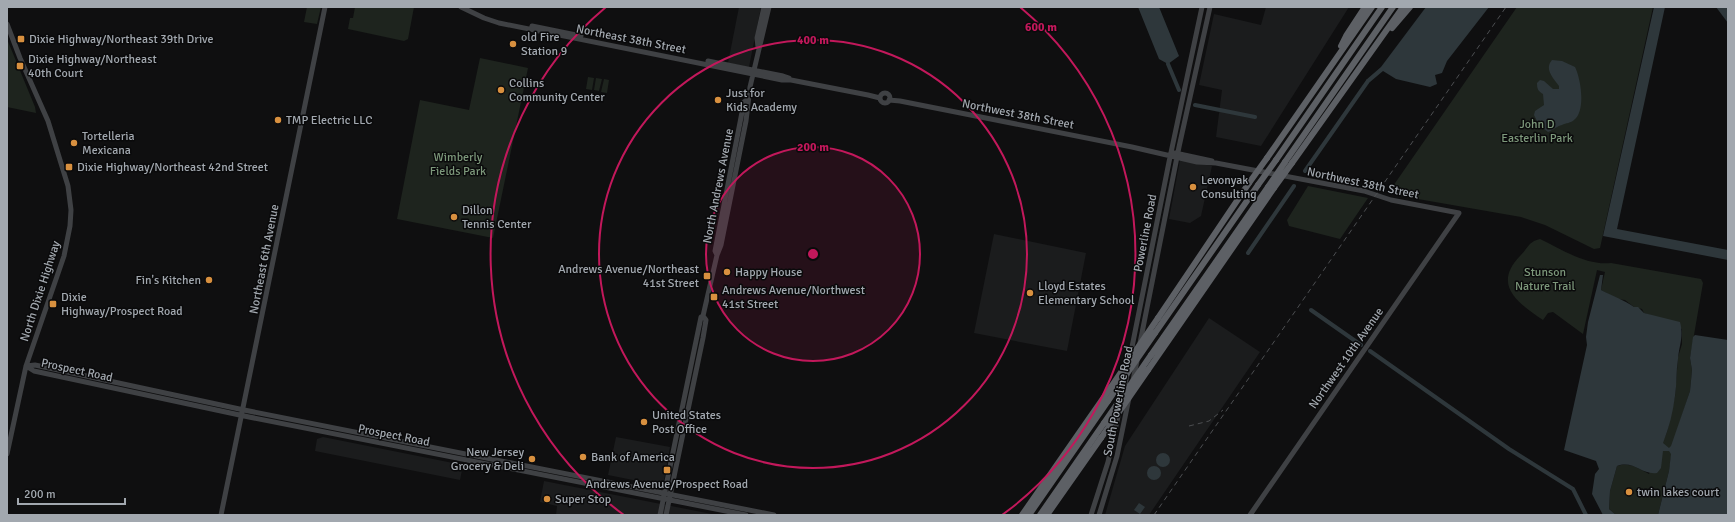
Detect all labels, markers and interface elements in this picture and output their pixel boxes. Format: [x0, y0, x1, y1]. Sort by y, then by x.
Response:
text: 600 m [1025, 20, 1057, 35]
street label: Northeast 38th Street [575, 21, 687, 57]
place label: old Fire Station 9 [521, 30, 567, 59]
place label: Dixie Highway/Northeast 39th Drive [29, 32, 213, 47]
text: 400 m [797, 33, 829, 48]
marker: Dixie Highway/Northeast 39th Drive [16, 34, 26, 44]
marker: old Fire Station 9 [508, 39, 518, 49]
place label: Dixie Highway/Northeast 40th Court [28, 52, 157, 81]
marker: Dixie Highway/Northeast 40th Court [15, 61, 25, 71]
place label: Collins Community Center [509, 76, 605, 105]
marker: Collins Community Center [496, 85, 506, 95]
place label: Just for Kids Academy [726, 86, 797, 115]
marker: Just for Kids Academy [713, 95, 723, 105]
street label: Northwest 38th Street [961, 96, 1075, 133]
place label: TMP Electric LLC [286, 113, 372, 128]
marker: TMP Electric LLC [273, 115, 283, 125]
park label: John D Easterlin Park [1501, 117, 1573, 146]
street label: North Andrews Avenue [700, 127, 737, 245]
place label: Tortelleria Mexicana [82, 129, 135, 158]
marker: Tortelleria Mexicana [69, 138, 79, 148]
text: 200 m [797, 140, 829, 155]
park label: Wimberly Fields Park [430, 150, 486, 179]
place label: Dixie Highway/Northeast 42nd Street [77, 160, 268, 175]
marker: Dixie Highway/Northeast 42nd Street [64, 162, 74, 172]
street label: Northwest 38th Street [1306, 164, 1420, 203]
place label: Levonyak Consulting [1201, 173, 1257, 202]
marker: Levonyak Consulting [1188, 182, 1198, 192]
street label: Powerline Road [1131, 193, 1160, 273]
street label: Northeast 6th Avenue [247, 203, 282, 315]
place label: Dillon Tennis Center [462, 203, 532, 232]
marker: Dillon Tennis Center [449, 212, 459, 222]
street label: North Dixie Highway [17, 239, 64, 343]
centre of rings [806, 247, 820, 261]
place label: Andrews Avenue/Northeast 41st Street [558, 262, 699, 291]
place label: Happy House [735, 265, 802, 280]
park label: Stunson Nature Trail [1515, 265, 1576, 294]
marker: Happy House [722, 267, 732, 277]
marker: Andrews Avenue/Northeast 41st Street [702, 271, 712, 281]
place label: Fin's Kitchen [135, 273, 201, 288]
marker: Fin's Kitchen [204, 275, 214, 285]
place label: Lloyd Estates Elementary School [1038, 279, 1135, 308]
place label: Andrews Avenue/Northwest 41st Street [722, 283, 865, 312]
marker: Lloyd Estates Elementary School [1025, 288, 1035, 298]
place label: Dixie Highway/Prospect Road [61, 290, 183, 319]
marker: Andrews Avenue/Northwest 41st Street [709, 292, 719, 302]
marker: Dixie Highway/Prospect Road [48, 299, 58, 309]
street label: Northwest 10th Avenue [1306, 305, 1387, 412]
street label: South Powerline Road [1100, 345, 1137, 457]
street label: Prospect Road [40, 356, 114, 385]
place label: United States Post Office [652, 408, 721, 437]
marker: United States Post Office [639, 417, 649, 427]
street label: Prospect Road [357, 421, 431, 450]
place label: New Jersey Grocery & Deli [451, 445, 524, 474]
place label: Bank of America [591, 450, 675, 465]
marker: Bank of America [578, 452, 588, 462]
marker: New Jersey Grocery & Deli [527, 454, 537, 464]
marker: Andrews Avenue/Prospect Road [662, 465, 672, 475]
place label: Andrews Avenue/Prospect Road [586, 477, 748, 492]
scale bar [18, 480, 125, 506]
place label: twin lakes court [1637, 485, 1719, 500]
text: 200 m [24, 487, 56, 502]
marker: twin lakes court [1624, 487, 1634, 497]
place label: Super Stop [555, 492, 611, 507]
marker: Super Stop [542, 494, 552, 504]

